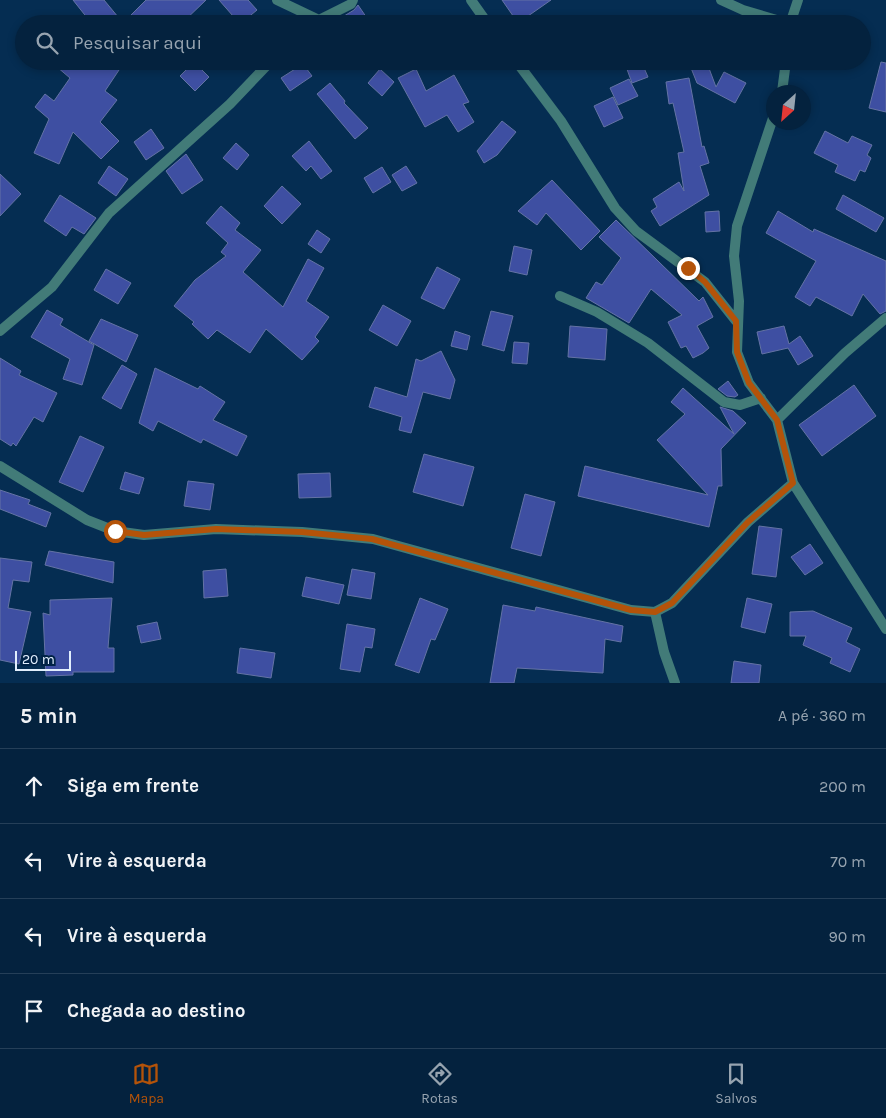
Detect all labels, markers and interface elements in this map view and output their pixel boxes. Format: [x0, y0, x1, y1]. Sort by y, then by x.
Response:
search box [15, 15, 871, 70]
icon: search [33, 29, 61, 57]
text: Pesquisar aqui [73, 32, 202, 54]
north arrow [766, 85, 811, 130]
route end [677, 257, 700, 280]
route start [104, 520, 127, 543]
scale bar [15, 648, 71, 671]
text: 20 m [22, 651, 55, 668]
text: 5 min [20, 704, 77, 728]
text: A pé · 360 m [778, 706, 866, 725]
icon: ahead [20, 772, 48, 800]
text: Siga em frente [67, 775, 199, 797]
text: 200 m [819, 777, 866, 796]
icon: left [20, 847, 48, 875]
text: Vire à esquerda [67, 850, 207, 872]
text: 70 m [830, 852, 866, 871]
icon: left [20, 922, 48, 950]
text: Vire à esquerda [67, 925, 207, 947]
text: 90 m [828, 927, 866, 946]
icon: arrive [20, 997, 48, 1025]
text: Chegada ao destino [67, 1000, 245, 1022]
tab: Mapa [129, 1060, 164, 1107]
tab: Rotas [421, 1060, 458, 1107]
tab: Salvos [715, 1060, 757, 1107]

